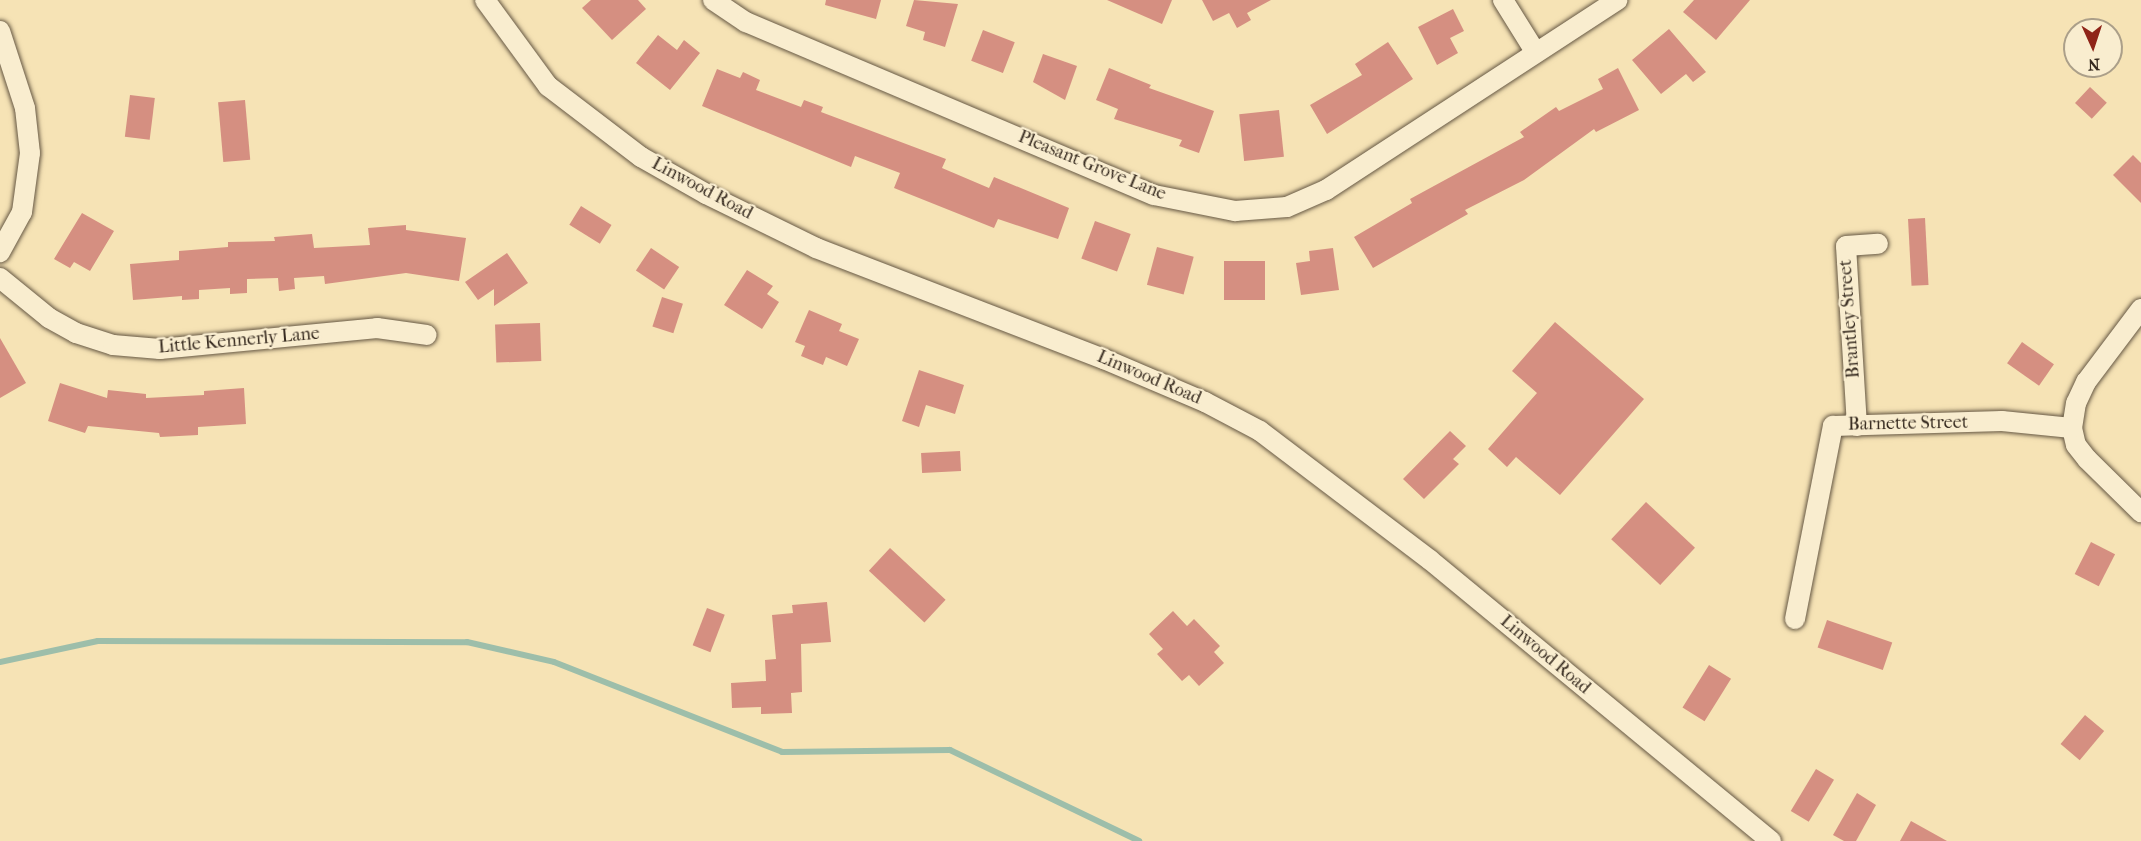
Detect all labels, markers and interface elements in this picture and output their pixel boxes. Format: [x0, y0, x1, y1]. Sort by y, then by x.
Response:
north arrow [2063, 18, 2123, 78]
text: N [2087, 55, 2100, 74]
street label: Pleasant Grove Lane [1015, 126, 1169, 206]
street label: Linwood Road [648, 153, 756, 225]
street label: Brantley Street [1835, 259, 1865, 379]
street label: Little Kennerly Lane [157, 323, 321, 359]
street label: Linwood Road [1094, 346, 1204, 410]
street label: Barnette Street [1848, 412, 1968, 436]
street label: Linwood Road [1495, 611, 1595, 699]

